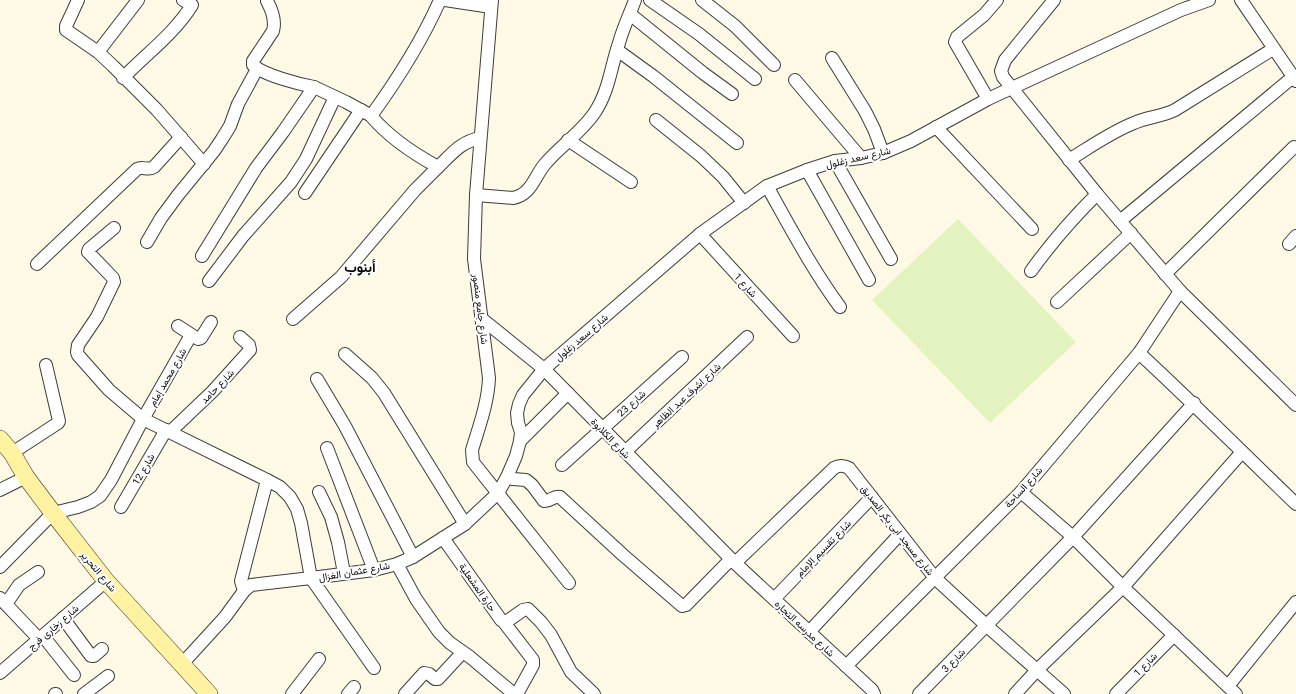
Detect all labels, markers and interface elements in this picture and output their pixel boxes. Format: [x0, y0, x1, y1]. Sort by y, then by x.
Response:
street label: شارع سعد زغلول [824, 144, 892, 173]
district label: أبنوب [344, 258, 376, 280]
street label: شارع 1 [730, 270, 760, 302]
street label: شارع جامع منصور [468, 272, 491, 346]
street label: شارع سعد زغلول [552, 311, 612, 366]
street label: شارع محمد إمام [146, 346, 191, 410]
street label: شارع اشرف عبد الظاهر [648, 360, 725, 433]
street label: شارع حامد [198, 366, 238, 408]
street label: شارع 23 [614, 387, 650, 421]
street label: شارع الكلابوة [587, 415, 633, 463]
street label: شارع 12 [129, 451, 159, 488]
street label: شارع الساحة [1001, 464, 1047, 512]
street label: شارع مسجد ابى بكر الصديق [857, 482, 937, 579]
street label: شارع تقسيم الإمام [793, 517, 855, 581]
street label: شارع التحرير [76, 547, 120, 596]
street label: شارع عثمان الغزال [317, 559, 391, 586]
street label: حارة المشعلية [454, 560, 499, 615]
street label: شارع مدرسه التجاره [771, 597, 837, 661]
street label: شارع زخارى فرج [25, 602, 83, 654]
street label: شارع 3 [939, 646, 969, 676]
street label: شارع 1 [1131, 650, 1161, 680]

